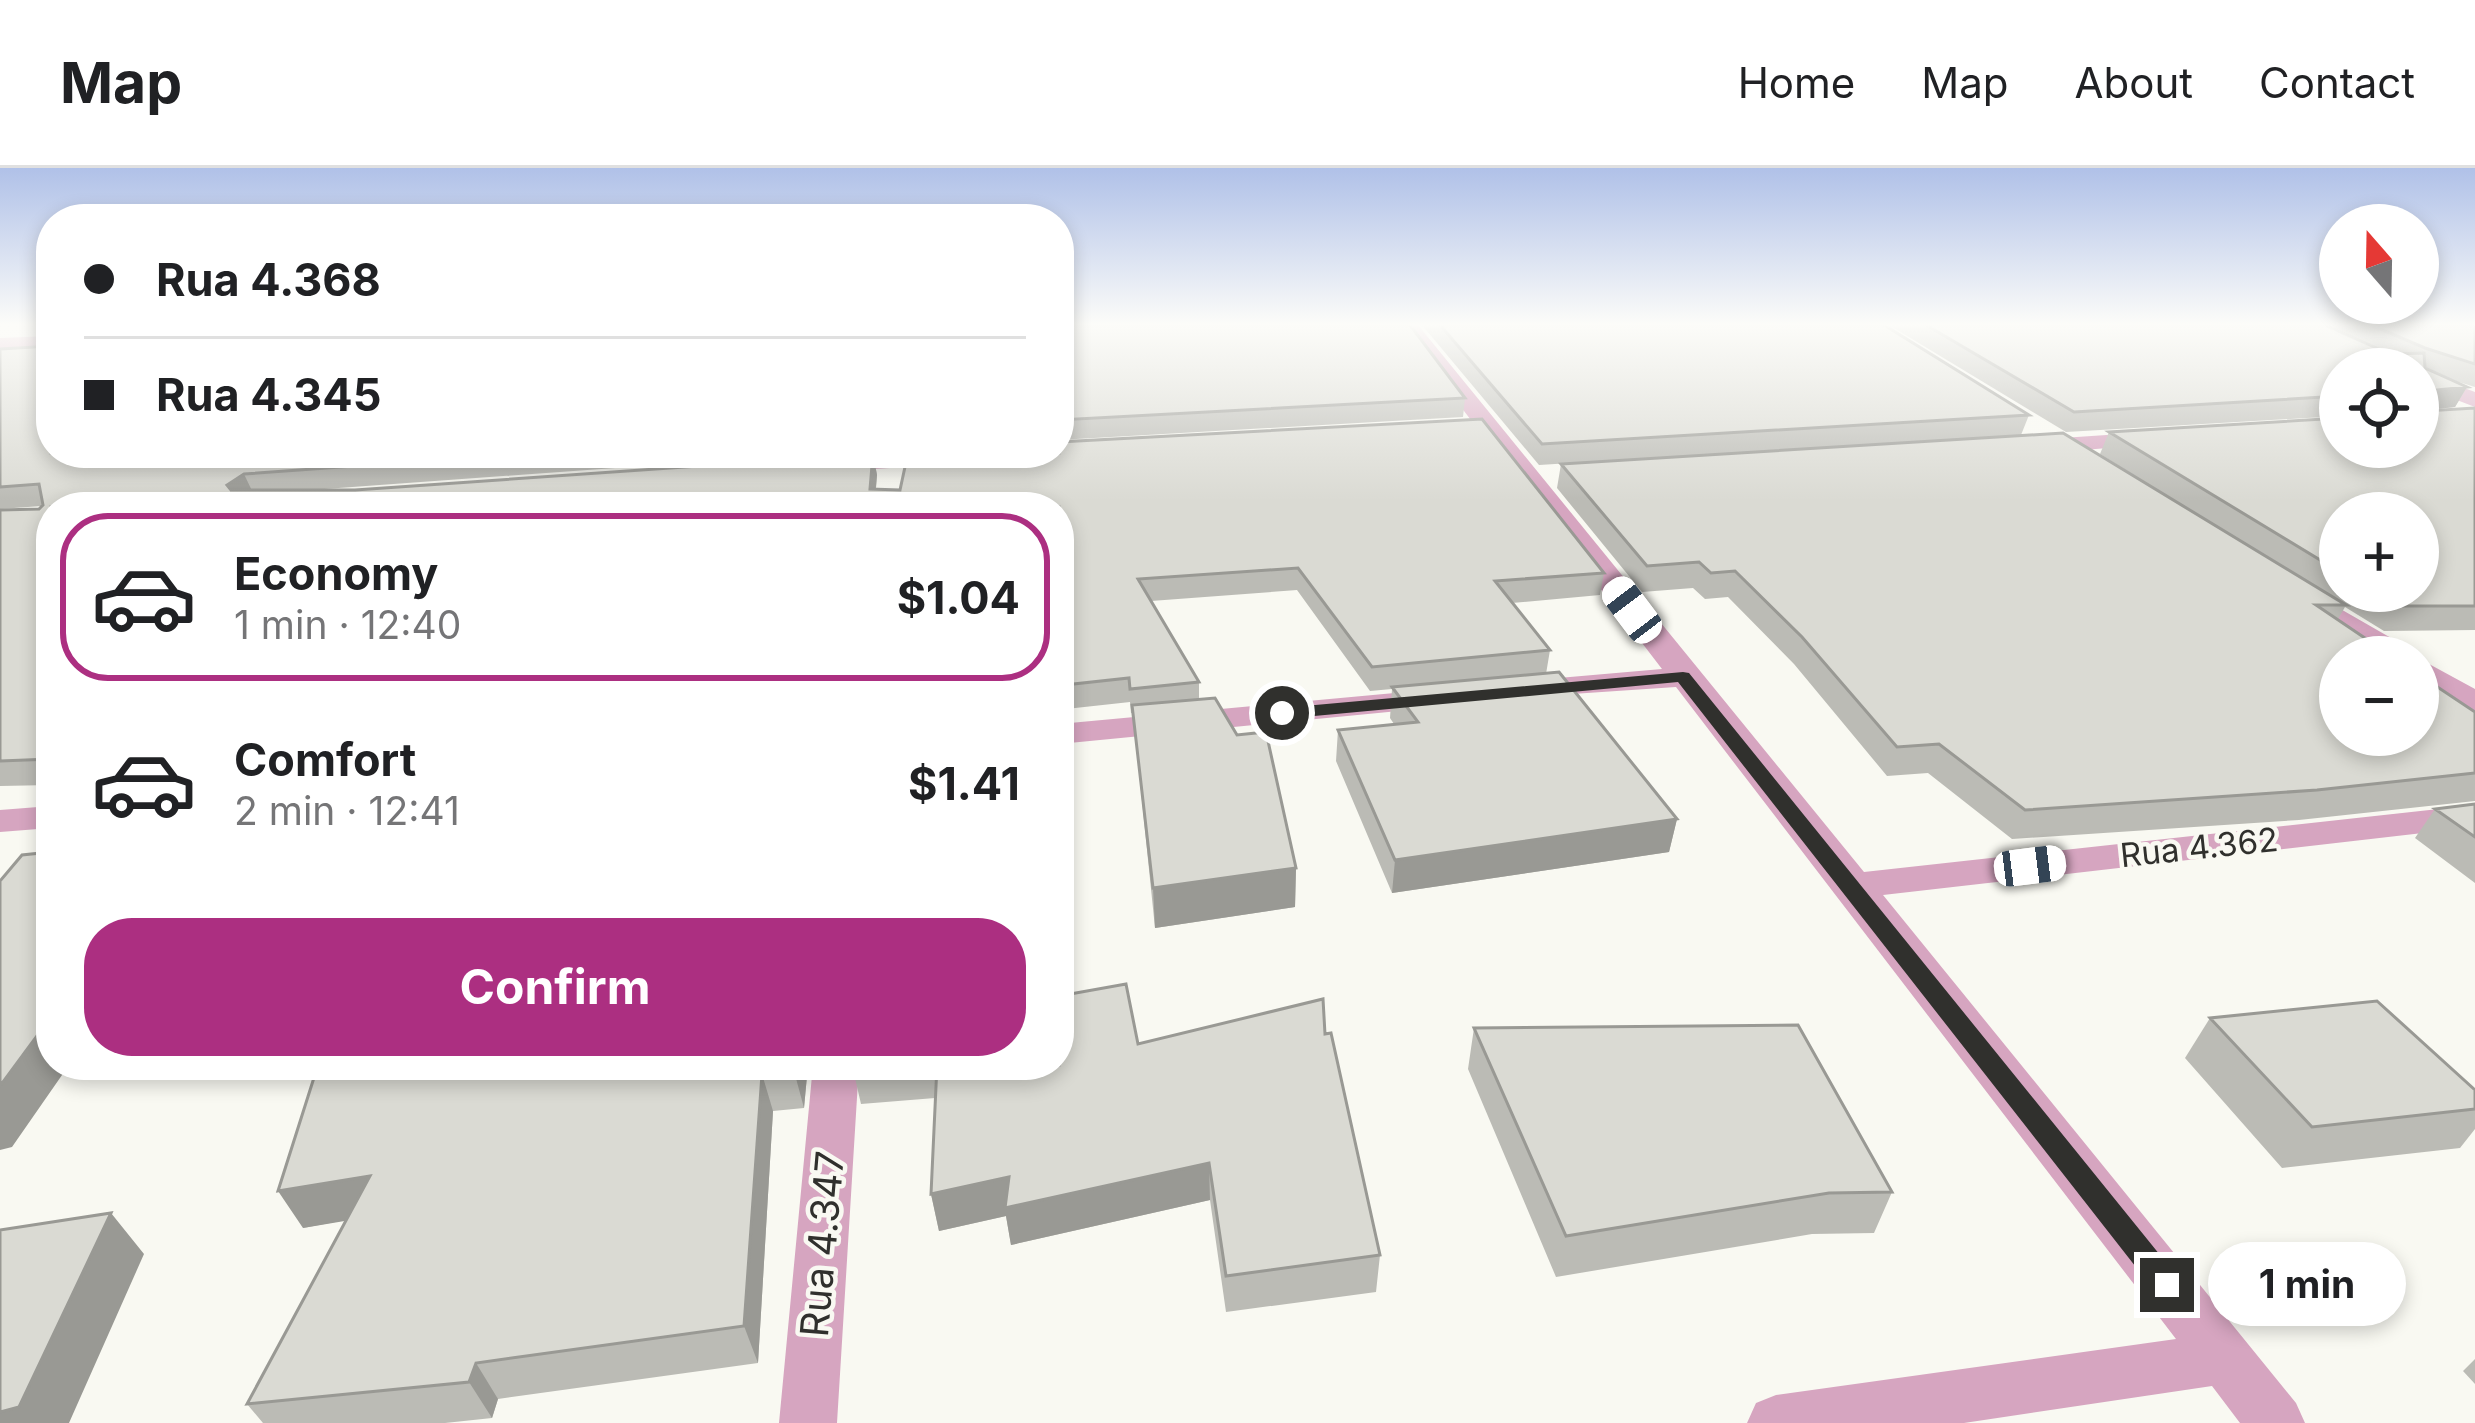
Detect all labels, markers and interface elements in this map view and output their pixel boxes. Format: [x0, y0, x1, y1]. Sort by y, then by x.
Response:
text: Map [60, 48, 182, 117]
text: Home [1738, 57, 1855, 108]
text: Map [1921, 57, 2009, 108]
text: About [2075, 57, 2193, 108]
text: Contact [2259, 57, 2415, 108]
north arrow [2319, 204, 2439, 324]
map controls [2319, 204, 2439, 756]
text: Rua 4.368 [156, 252, 381, 307]
button: locate [2319, 348, 2439, 468]
text: Rua 4.345 [156, 367, 382, 422]
button: + [2319, 492, 2439, 612]
icon: car [90, 543, 198, 651]
text: Economy [234, 546, 438, 601]
text: $1.04 [897, 570, 1020, 625]
car [1596, 570, 1668, 650]
text: 1 min · 12:40 [234, 601, 461, 648]
button: − [2319, 636, 2439, 756]
route start [1255, 686, 1309, 740]
icon: car [90, 729, 198, 837]
text: Comfort [234, 732, 416, 787]
text: $1.41 [908, 756, 1020, 811]
text: 2 min · 12:41 [234, 787, 460, 834]
street label: Rua 4.362 [2118, 819, 2280, 875]
car [1992, 844, 2068, 888]
button: Confirm [84, 918, 1026, 1056]
street label: Rua 4.347 [790, 1149, 853, 1339]
callout: 1 min [2209, 1243, 2407, 1327]
route end [2140, 1258, 2194, 1312]
text: 1 min [2259, 1260, 2355, 1307]

